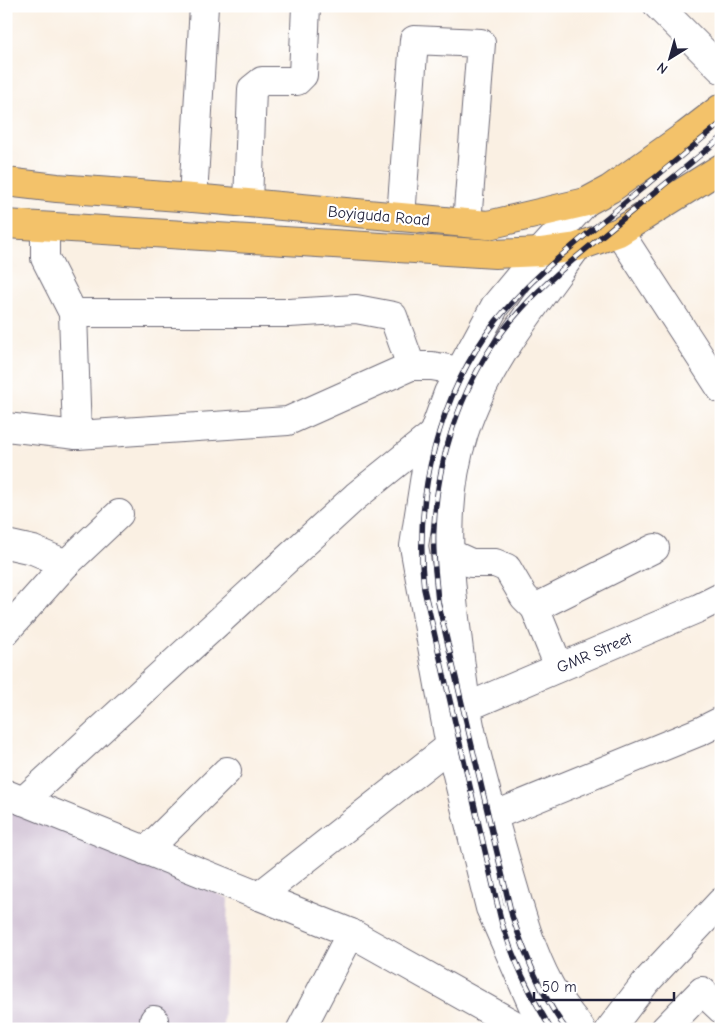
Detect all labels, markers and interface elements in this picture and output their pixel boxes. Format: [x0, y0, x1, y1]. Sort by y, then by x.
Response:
north arrow [644, 32, 694, 82]
text: N [654, 58, 671, 78]
street label: Boyiguda Road [327, 203, 431, 229]
street label: GMR Street [554, 629, 635, 677]
scale bar [534, 970, 674, 1002]
text: 50 m [542, 978, 577, 996]

